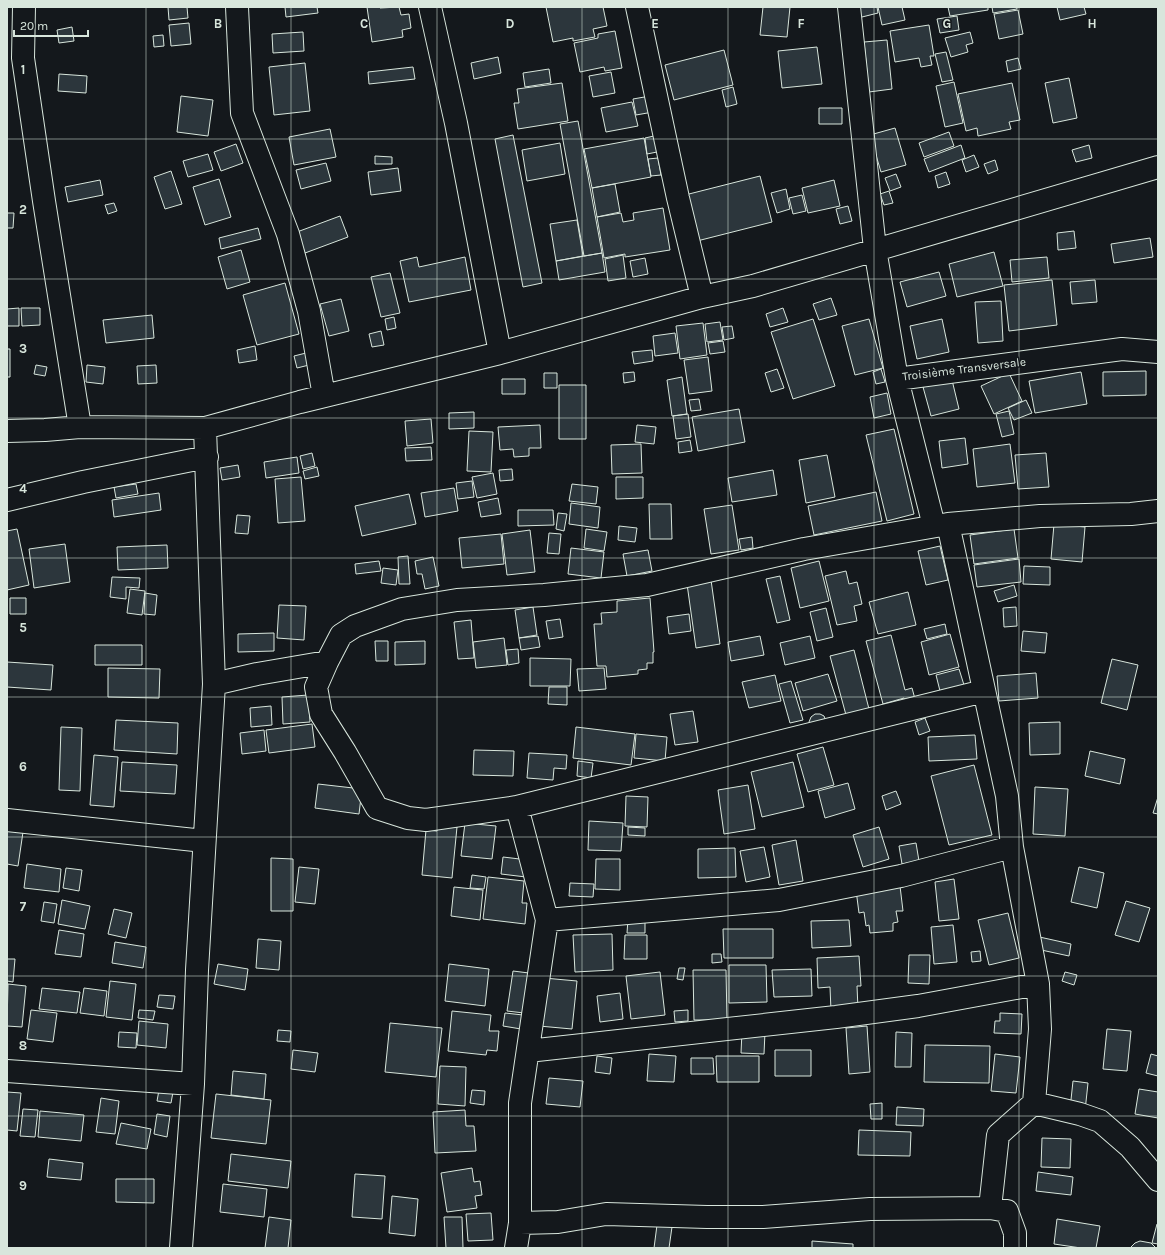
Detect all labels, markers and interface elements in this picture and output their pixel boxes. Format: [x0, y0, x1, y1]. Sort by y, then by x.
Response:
scale bar [14, 12, 88, 38]
text: B [214, 16, 222, 31]
text: C [360, 16, 368, 31]
text: D [506, 16, 515, 31]
text: E [651, 16, 659, 31]
text: F [797, 16, 805, 31]
text: G [943, 16, 951, 31]
text: H [1087, 16, 1097, 31]
text: 20 m [20, 19, 48, 33]
text: 1 [21, 62, 25, 77]
text: 2 [19, 202, 27, 217]
text: 3 [19, 341, 27, 356]
street label: Troisième Transversale [901, 354, 1027, 384]
text: 4 [19, 481, 27, 496]
text: 5 [19, 620, 27, 635]
text: 6 [19, 759, 27, 774]
text: 7 [20, 899, 27, 914]
text: 8 [19, 1038, 27, 1053]
text: 9 [19, 1178, 27, 1193]

